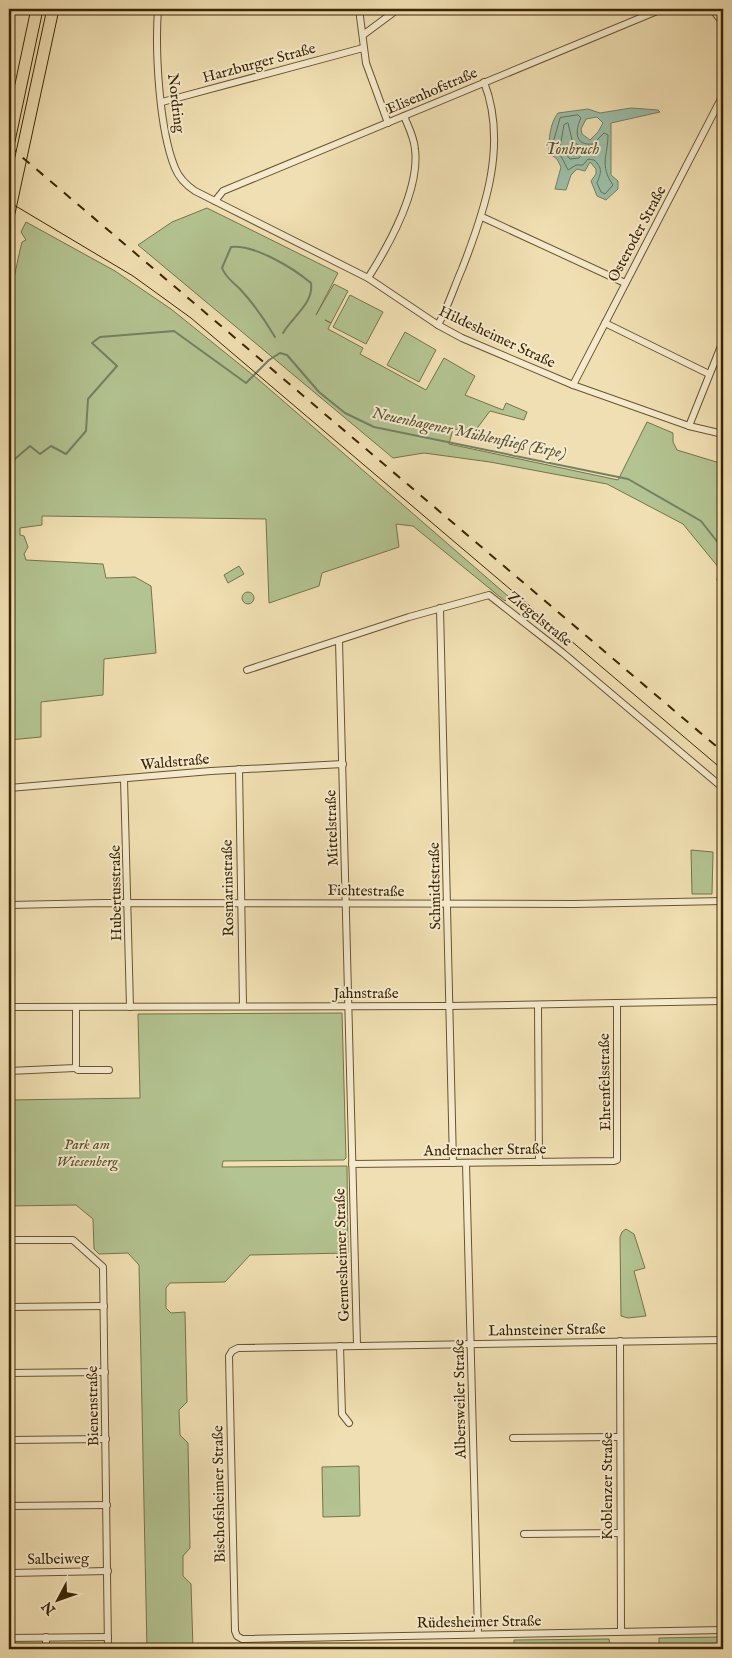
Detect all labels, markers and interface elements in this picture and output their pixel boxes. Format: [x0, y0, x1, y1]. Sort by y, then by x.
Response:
street label: Harzburger Straße [200, 39, 318, 87]
street label: Elisenhofstraße [384, 63, 481, 119]
street label: Nordring [163, 72, 189, 135]
water label: Tonbruch [545, 140, 600, 160]
street label: Osteroder Straße [604, 182, 670, 285]
street label: Hildesheimer Straße [436, 302, 558, 372]
water label: Neuenhagener Mühlenfließ (Erpe) [370, 404, 568, 464]
street label: Ziegelstraße [504, 587, 576, 651]
street label: Waldstraße [140, 750, 210, 774]
street label: Mittelstraße [321, 789, 343, 867]
street label: Rosmarinstraße [218, 839, 238, 937]
street label: Schmidtstraße [425, 842, 445, 930]
street label: Hubertusstraße [106, 845, 126, 941]
street label: Fichtestraße [327, 881, 405, 901]
street label: Jahnstraße [331, 984, 399, 1003]
street label: Ehrenfelsstraße [595, 1033, 615, 1131]
park label: Park am Wiesenberg [56, 1135, 119, 1172]
street label: Andernacher Straße [423, 1139, 547, 1161]
street label: Germesheimer Straße [330, 1188, 354, 1322]
street label: Lahnsteiner Straße [488, 1319, 606, 1341]
street label: Albersweiler Straße [449, 1339, 471, 1460]
street label: Bienenstraße [83, 1365, 103, 1446]
street label: Bischofsheimer Straße [208, 1425, 230, 1563]
street label: Koblenzer Straße [598, 1432, 617, 1540]
street label: Salbeiweg [27, 1549, 90, 1569]
north arrow [32, 1576, 82, 1626]
text: N [38, 1597, 60, 1619]
street label: Rüdesheimer Straße [416, 1611, 542, 1633]

